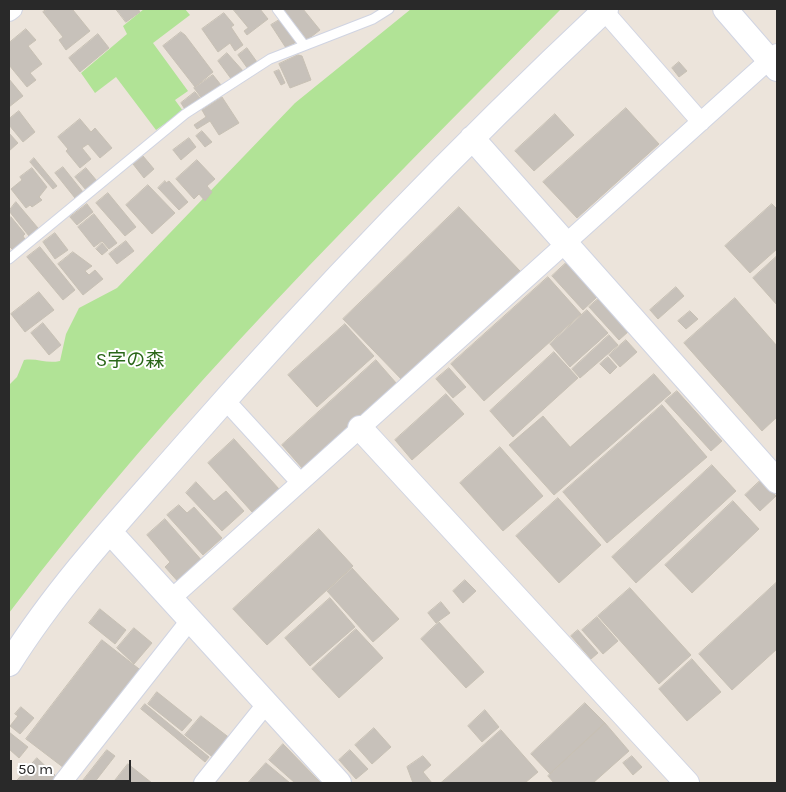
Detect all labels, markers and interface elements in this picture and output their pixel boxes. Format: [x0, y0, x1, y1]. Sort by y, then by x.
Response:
park label: S字の森 [96, 350, 164, 372]
scale bar [12, 750, 134, 782]
text: 50 m [18, 760, 53, 778]

